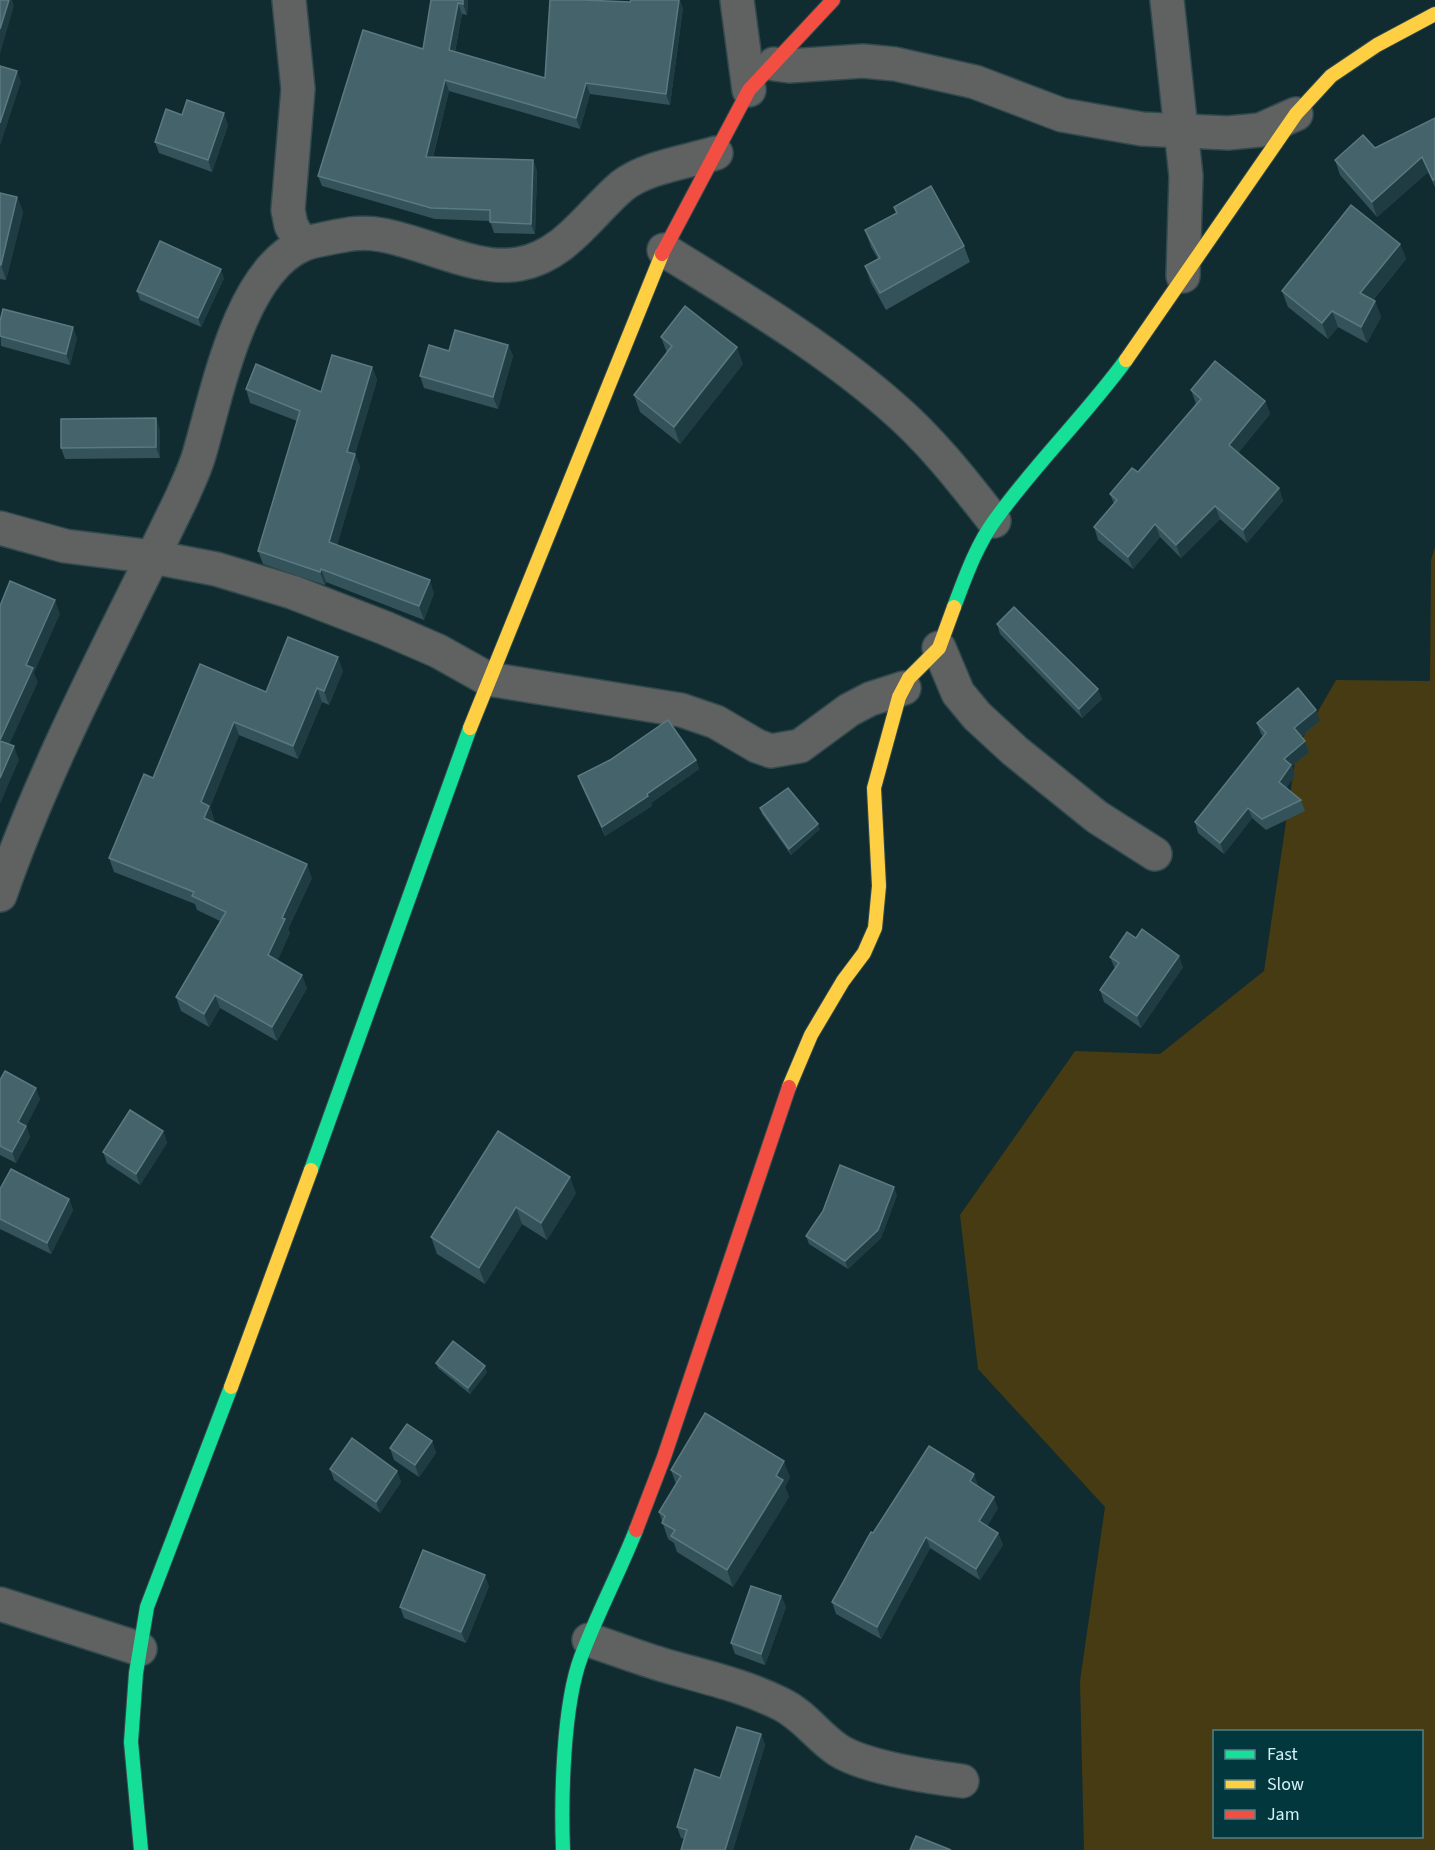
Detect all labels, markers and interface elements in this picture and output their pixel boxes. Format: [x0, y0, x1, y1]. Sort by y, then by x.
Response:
legend [1213, 1730, 1423, 1838]
text: Fast [1267, 1742, 1298, 1767]
text: Slow [1267, 1772, 1304, 1797]
text: Jam [1267, 1802, 1300, 1827]

